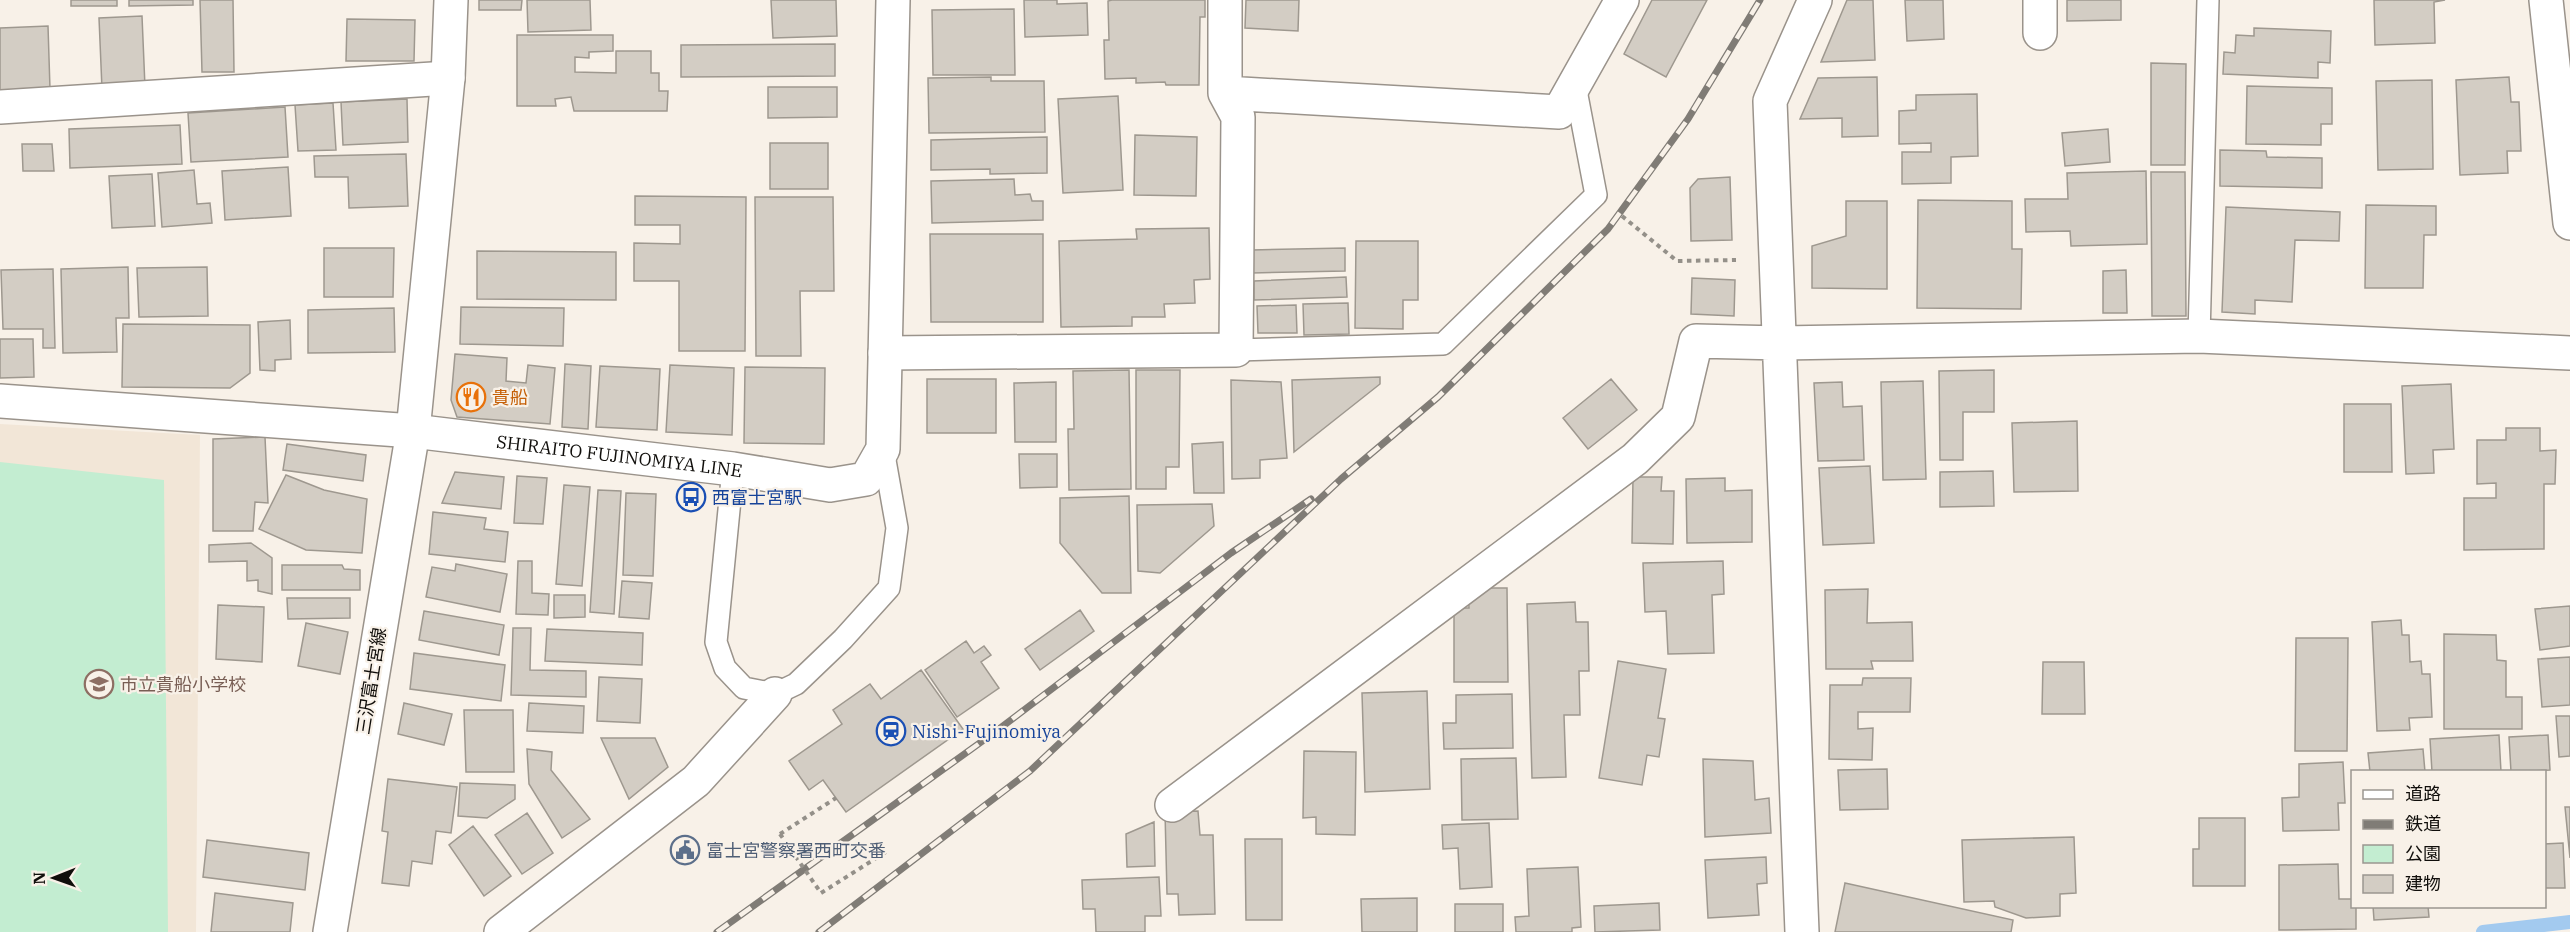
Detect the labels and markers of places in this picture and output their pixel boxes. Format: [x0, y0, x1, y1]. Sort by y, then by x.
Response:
restaurant icon: 貴船 [455, 381, 487, 413]
place label: 貴船 [492, 386, 528, 409]
bus stop icon: 西富士宮駅 [675, 481, 707, 513]
place label: 西富士宮駅 [712, 486, 802, 509]
school or university icon: 市立貴船小学校 [83, 668, 115, 700]
place label: 市立貴船小学校 [120, 673, 246, 696]
station icon: Nishi-Fujinomiya [875, 715, 907, 747]
place label: Nishi-Fujinomiya [912, 720, 1061, 743]
public building icon: 富士宮警察署西町交番 [669, 834, 701, 866]
place label: 富士宮警察署西町交番 [706, 839, 886, 862]

